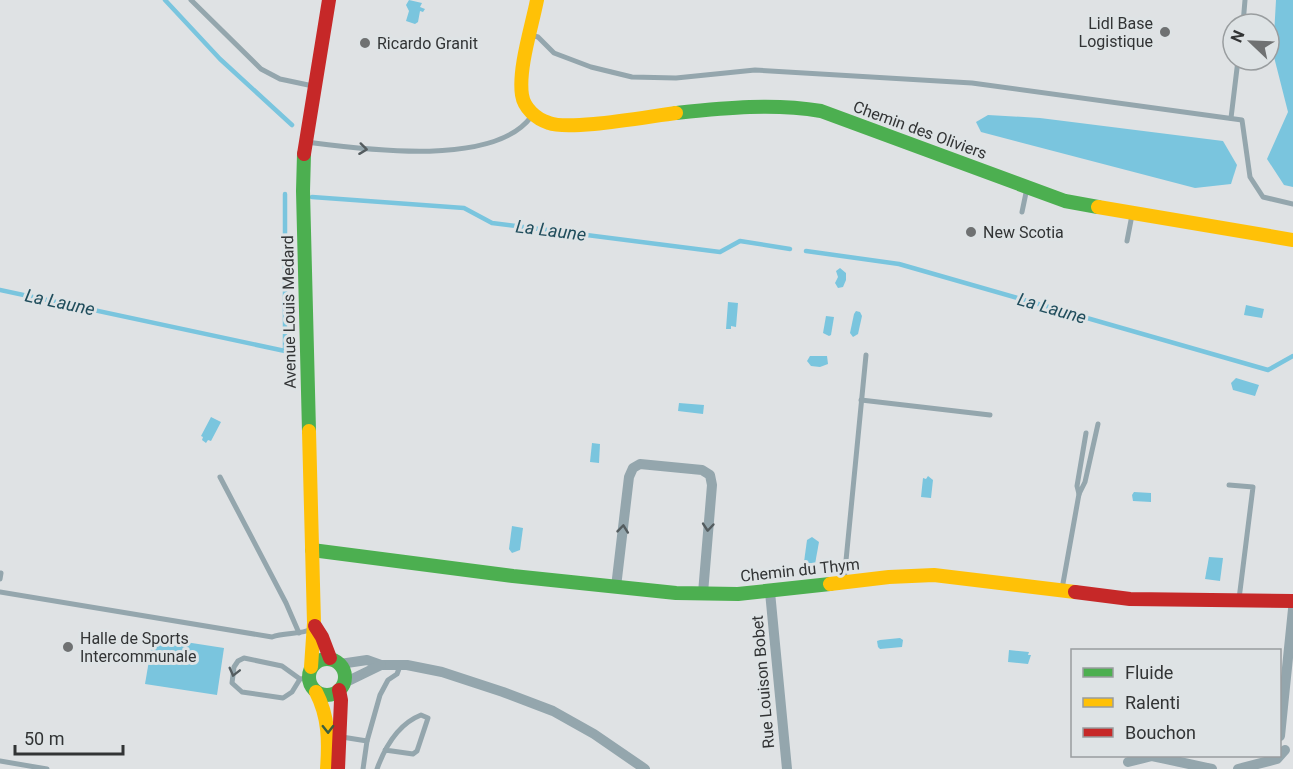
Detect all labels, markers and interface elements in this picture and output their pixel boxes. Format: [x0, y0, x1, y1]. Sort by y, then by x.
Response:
north arrow [1221, 12, 1281, 72]
place label: Lidl Base Logistique [1079, 14, 1153, 51]
marker: Lidl Base Logistique [1158, 25, 1172, 39]
text: N [1227, 27, 1249, 45]
place label: Ricardo Granit [377, 34, 478, 53]
marker: Ricardo Granit [358, 36, 372, 50]
street label: Chemin des Oliviers [851, 97, 989, 163]
one-way arrow [358, 142, 367, 155]
water label: La Laune [515, 215, 587, 245]
place label: New Scotia [983, 223, 1064, 242]
marker: New Scotia [964, 225, 978, 239]
street label: Avenue Louis Medard [278, 235, 300, 389]
water label: La Laune [23, 284, 97, 320]
water label: La Laune [1015, 288, 1089, 328]
one-way arrow [702, 523, 715, 532]
one-way arrow [616, 524, 629, 534]
street label: Chemin du Thym [739, 554, 861, 586]
street label: Rue Louison Bobet [748, 615, 778, 749]
place label: Halle de Sports Intercommunale [80, 629, 196, 666]
marker: Halle de Sports Intercommunale [61, 640, 75, 654]
legend [1071, 649, 1281, 757]
text: Fluide [1125, 662, 1173, 683]
one-way arrow [229, 667, 242, 677]
text: Ralenti [1125, 692, 1180, 713]
scale bar [15, 718, 123, 756]
text: Bouchon [1125, 722, 1196, 743]
one-way arrow [321, 725, 334, 734]
text: 50 m [24, 728, 64, 749]

